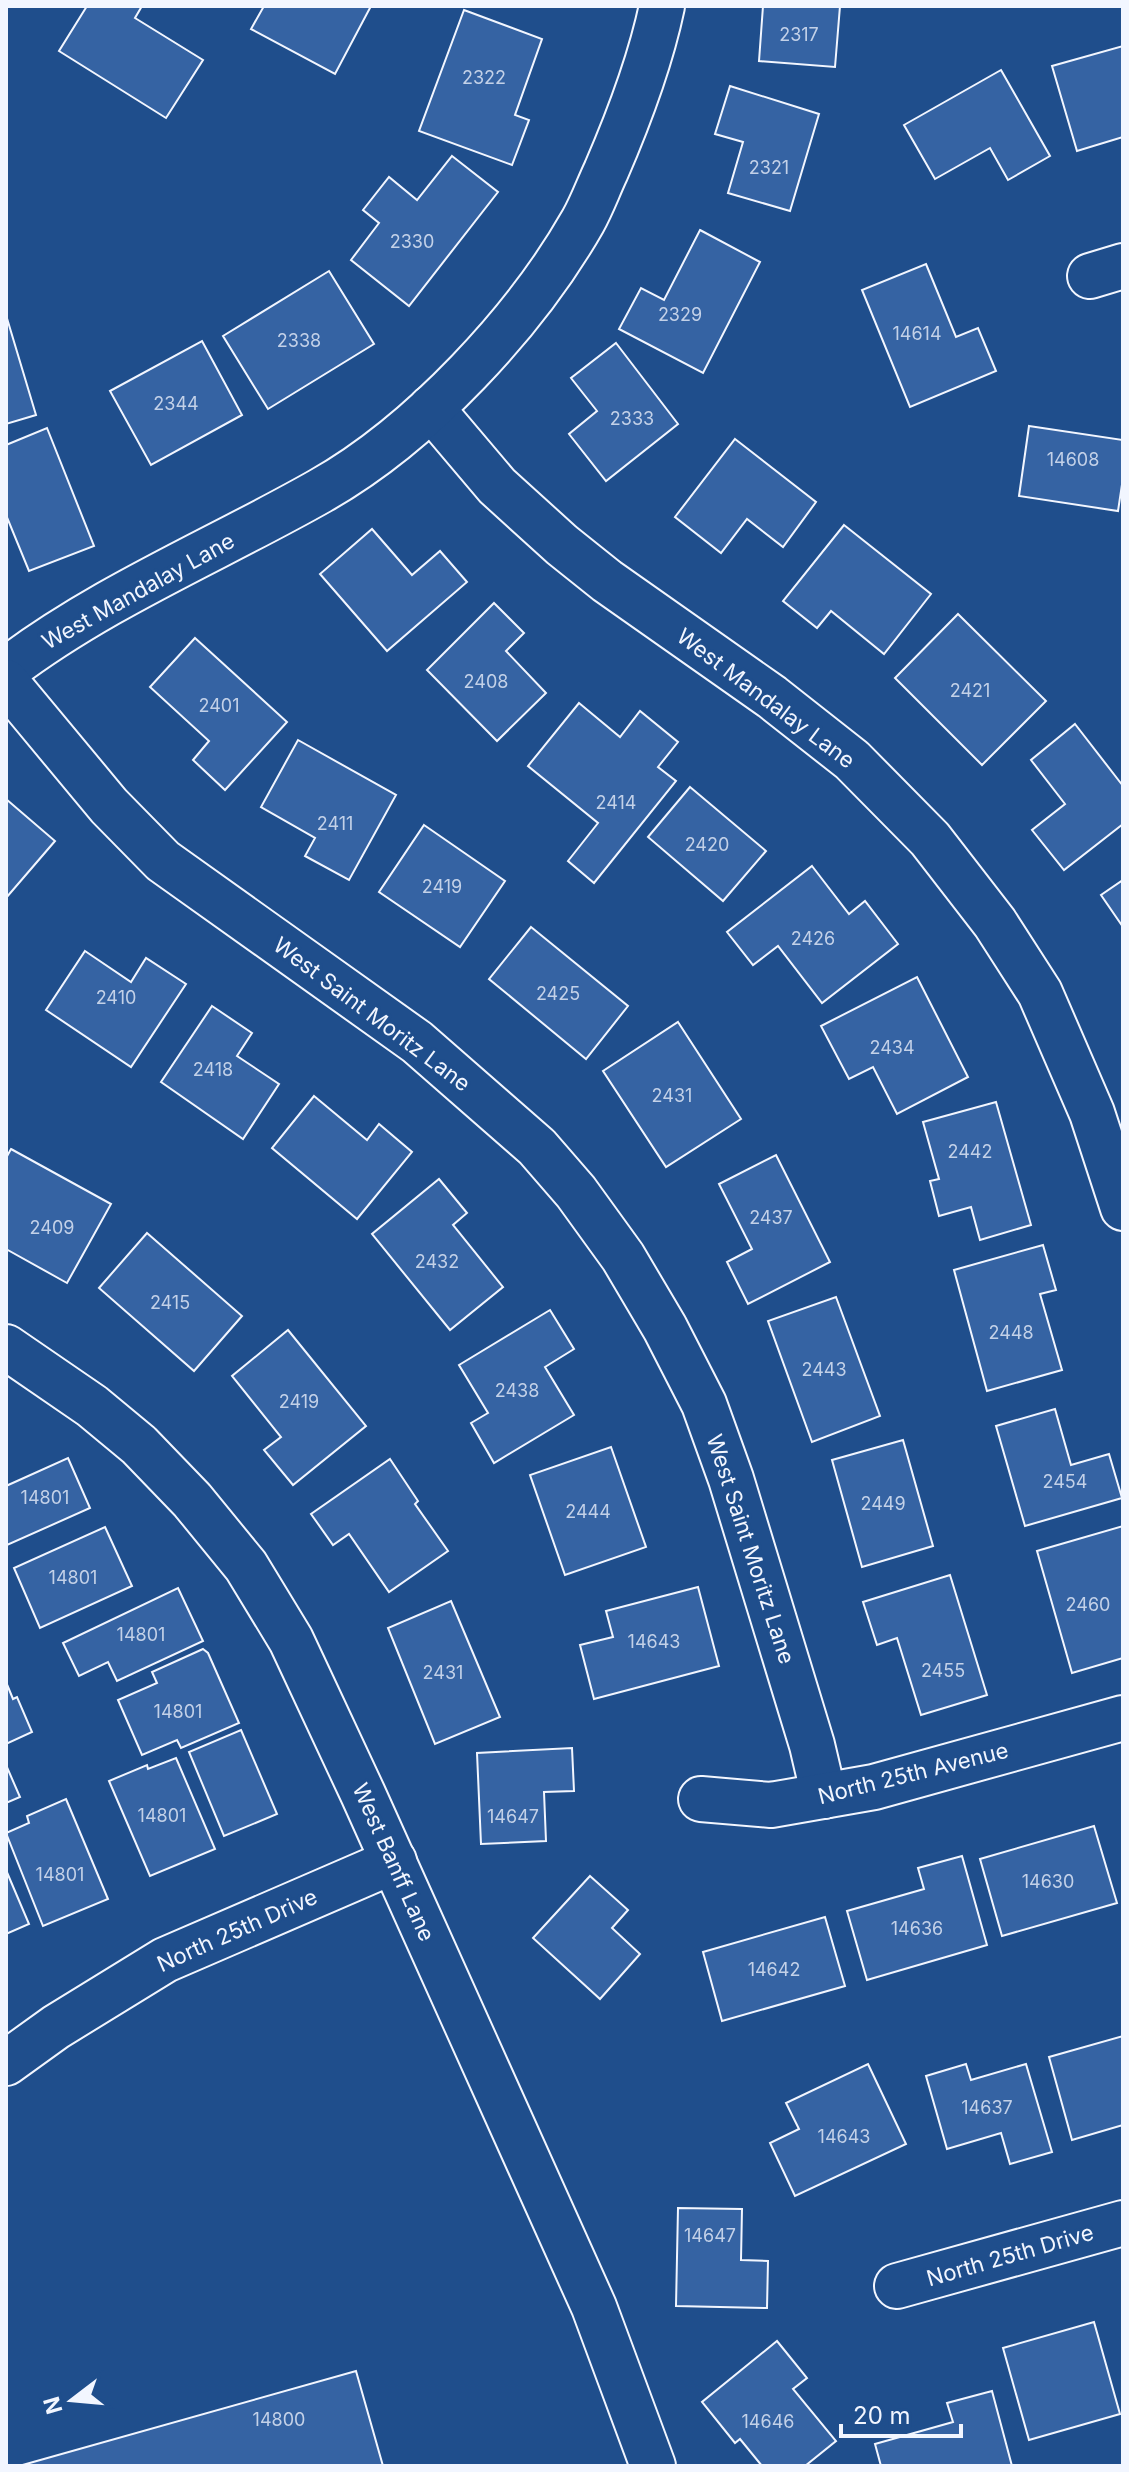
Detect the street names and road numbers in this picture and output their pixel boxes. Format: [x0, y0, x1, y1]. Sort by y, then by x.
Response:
street label: West Mandalay Lane [37, 527, 239, 655]
street label: West Mandalay Lane [672, 623, 860, 773]
street label: West Saint Moritz Lane [268, 931, 476, 1097]
street label: West Saint Moritz Lane [702, 1431, 800, 1667]
street label: North 25th Avenue [815, 1737, 1011, 1809]
street label: West Banff Lane [347, 1779, 441, 1945]
street label: North 25th Drive [153, 1883, 321, 1977]
street label: North 25th Drive [923, 2219, 1097, 2291]

